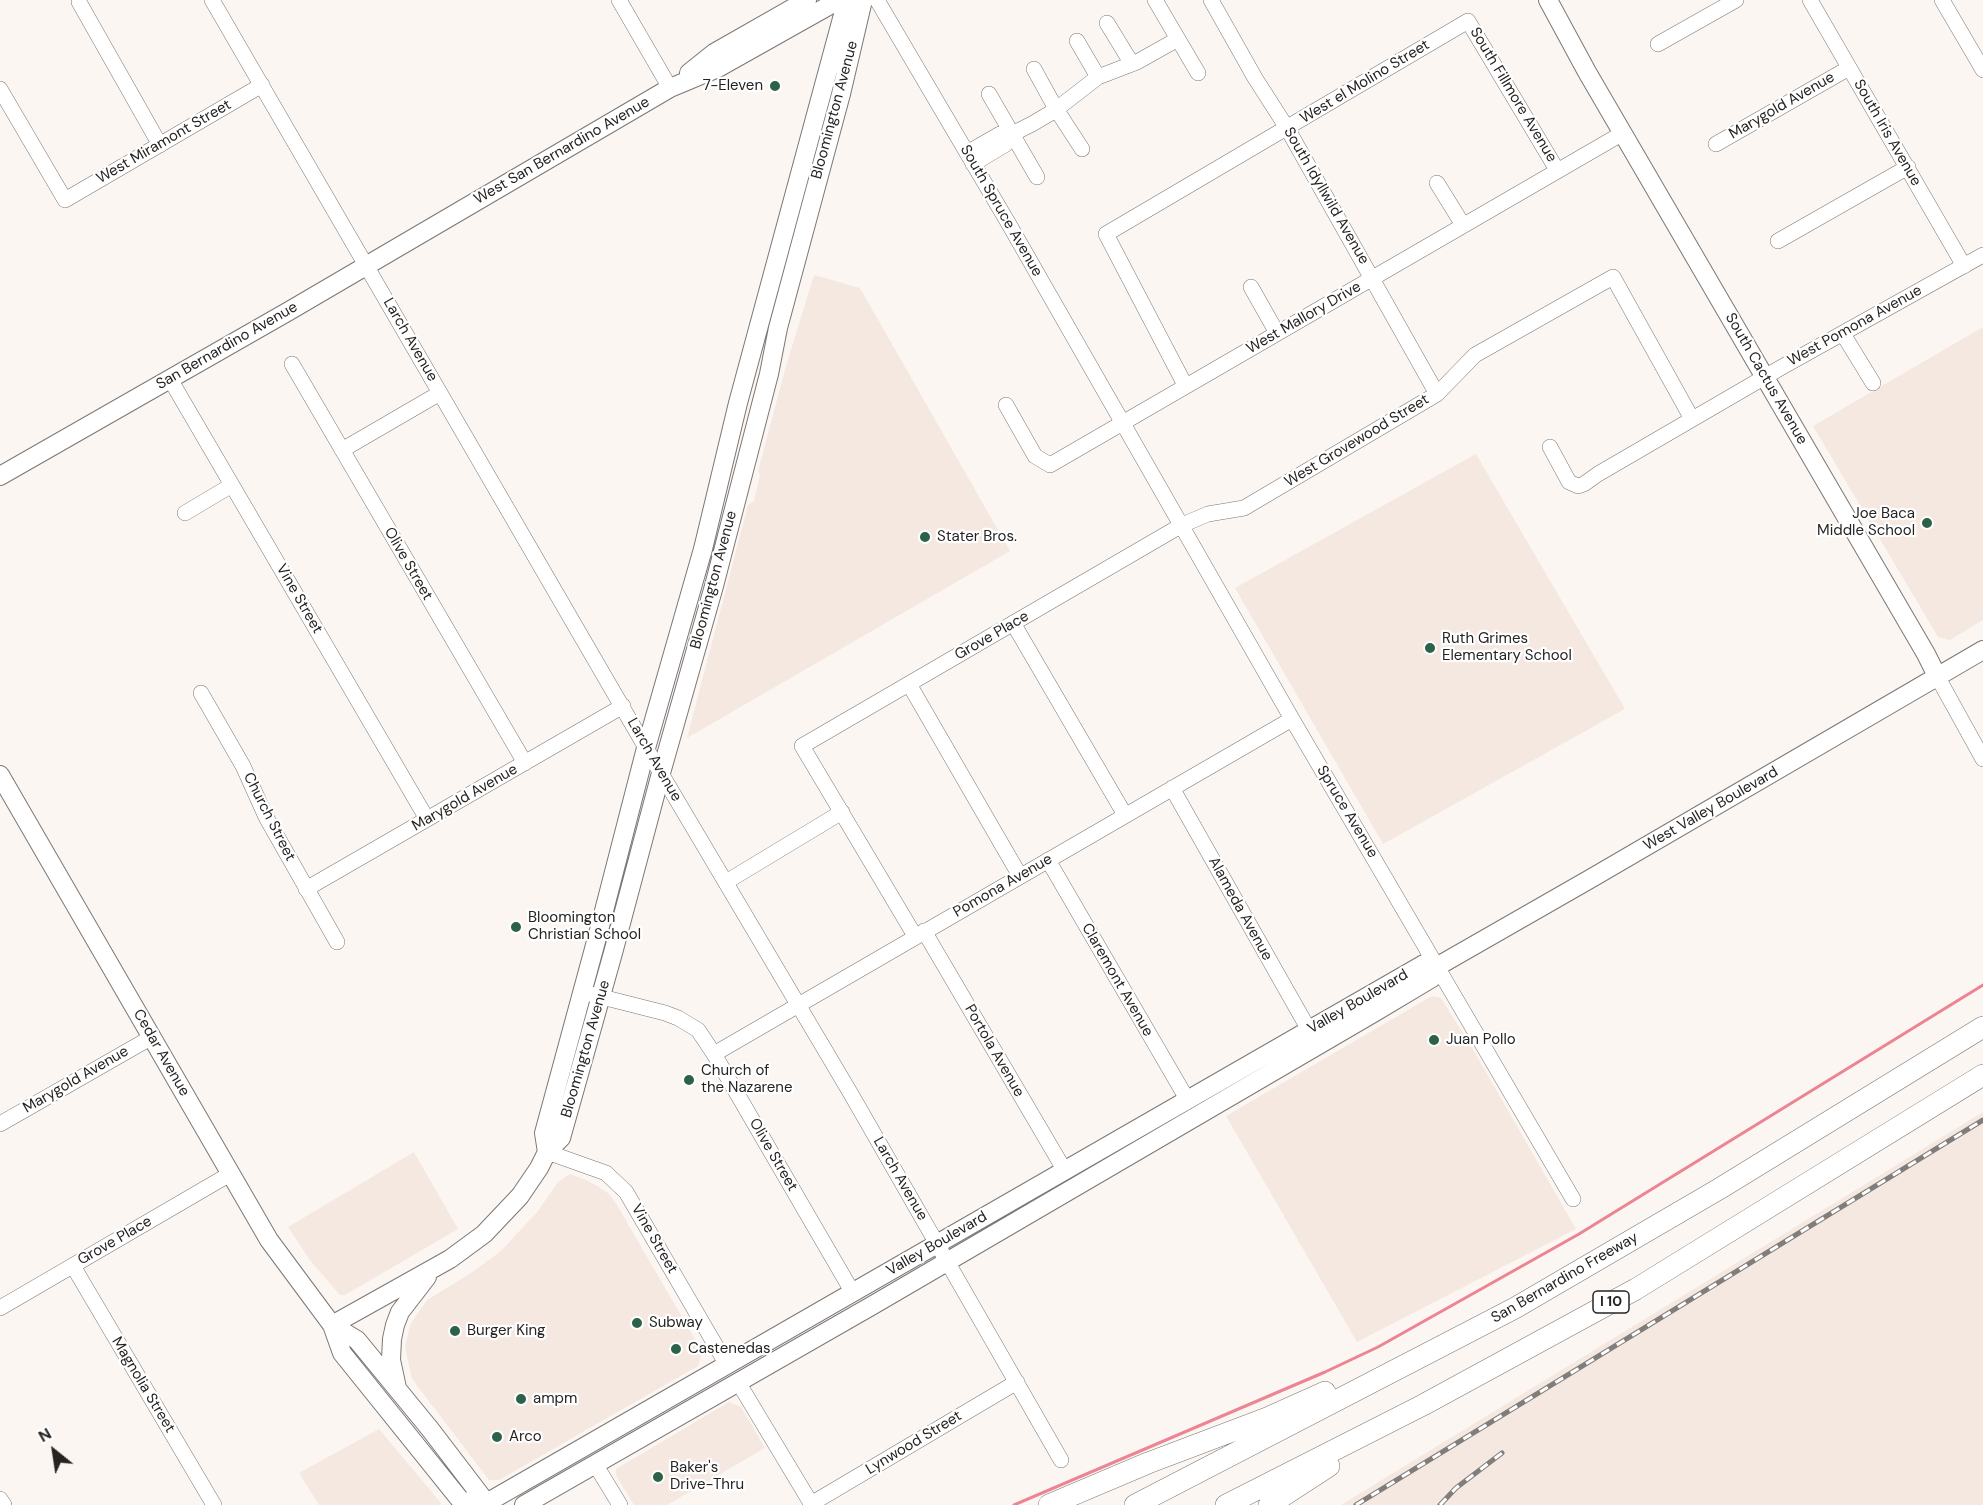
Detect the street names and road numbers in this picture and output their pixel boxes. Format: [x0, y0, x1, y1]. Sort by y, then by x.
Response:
street label: South Fillmore Avenue [1466, 24, 1560, 166]
street label: West el Molino Street [1297, 36, 1433, 128]
street label: Bloomington Avenue [808, 39, 862, 181]
street label: Marygold Avenue [1726, 68, 1838, 144]
street label: South Iris Avenue [1849, 77, 1925, 189]
street label: West San Bernardino Avenue [471, 93, 653, 209]
street label: West Miramont Street [93, 96, 235, 188]
street label: South Idyllwild Avenue [1279, 124, 1373, 268]
street label: South Spruce Avenue [956, 142, 1046, 280]
street label: West Mallory Drive [1244, 278, 1364, 358]
street label: West Pomona Avenue [1785, 282, 1925, 370]
street label: Larch Avenue [379, 295, 441, 385]
street label: San Bernardino Avenue [153, 298, 301, 394]
street label: South Cactus Avenue [1721, 310, 1811, 448]
street label: West Grovewood Street [1282, 391, 1432, 491]
street label: Bloomington Avenue [687, 509, 741, 651]
street label: Olive Street [380, 524, 436, 604]
street label: Vine Street [272, 561, 326, 637]
street label: Grove Place [952, 608, 1032, 664]
street label: Larch Avenue [623, 715, 685, 805]
street label: Marygold Avenue [409, 760, 521, 836]
street label: Spruce Avenue [1312, 763, 1382, 861]
street label: West Valley Boulevard [1641, 763, 1781, 855]
street label: Church Street [239, 770, 299, 864]
street label: Pomona Avenue [950, 850, 1056, 922]
street label: Alameda Avenue [1204, 854, 1276, 964]
street label: Claremont Avenue [1077, 920, 1157, 1040]
street label: Valley Boulevard [1305, 966, 1411, 1038]
street label: Bloomington Avenue [558, 978, 614, 1120]
street label: Portola Avenue [960, 1002, 1028, 1100]
street label: Cedar Avenue [129, 1006, 193, 1100]
street label: Marygold Avenue [20, 1042, 132, 1118]
street label: Olive Street [745, 1115, 801, 1195]
street label: Larch Avenue [869, 1134, 931, 1224]
street label: Vine Street [627, 1201, 681, 1277]
street label: Valley Boulevard [884, 1208, 990, 1280]
street label: Grove Place [75, 1213, 155, 1269]
street label: San Bernardino Freeway [1488, 1229, 1642, 1327]
road number: I 10 [1593, 1291, 1629, 1313]
street label: Magnolia Street [107, 1334, 179, 1436]
street label: Lynwood Street [863, 1407, 965, 1479]

